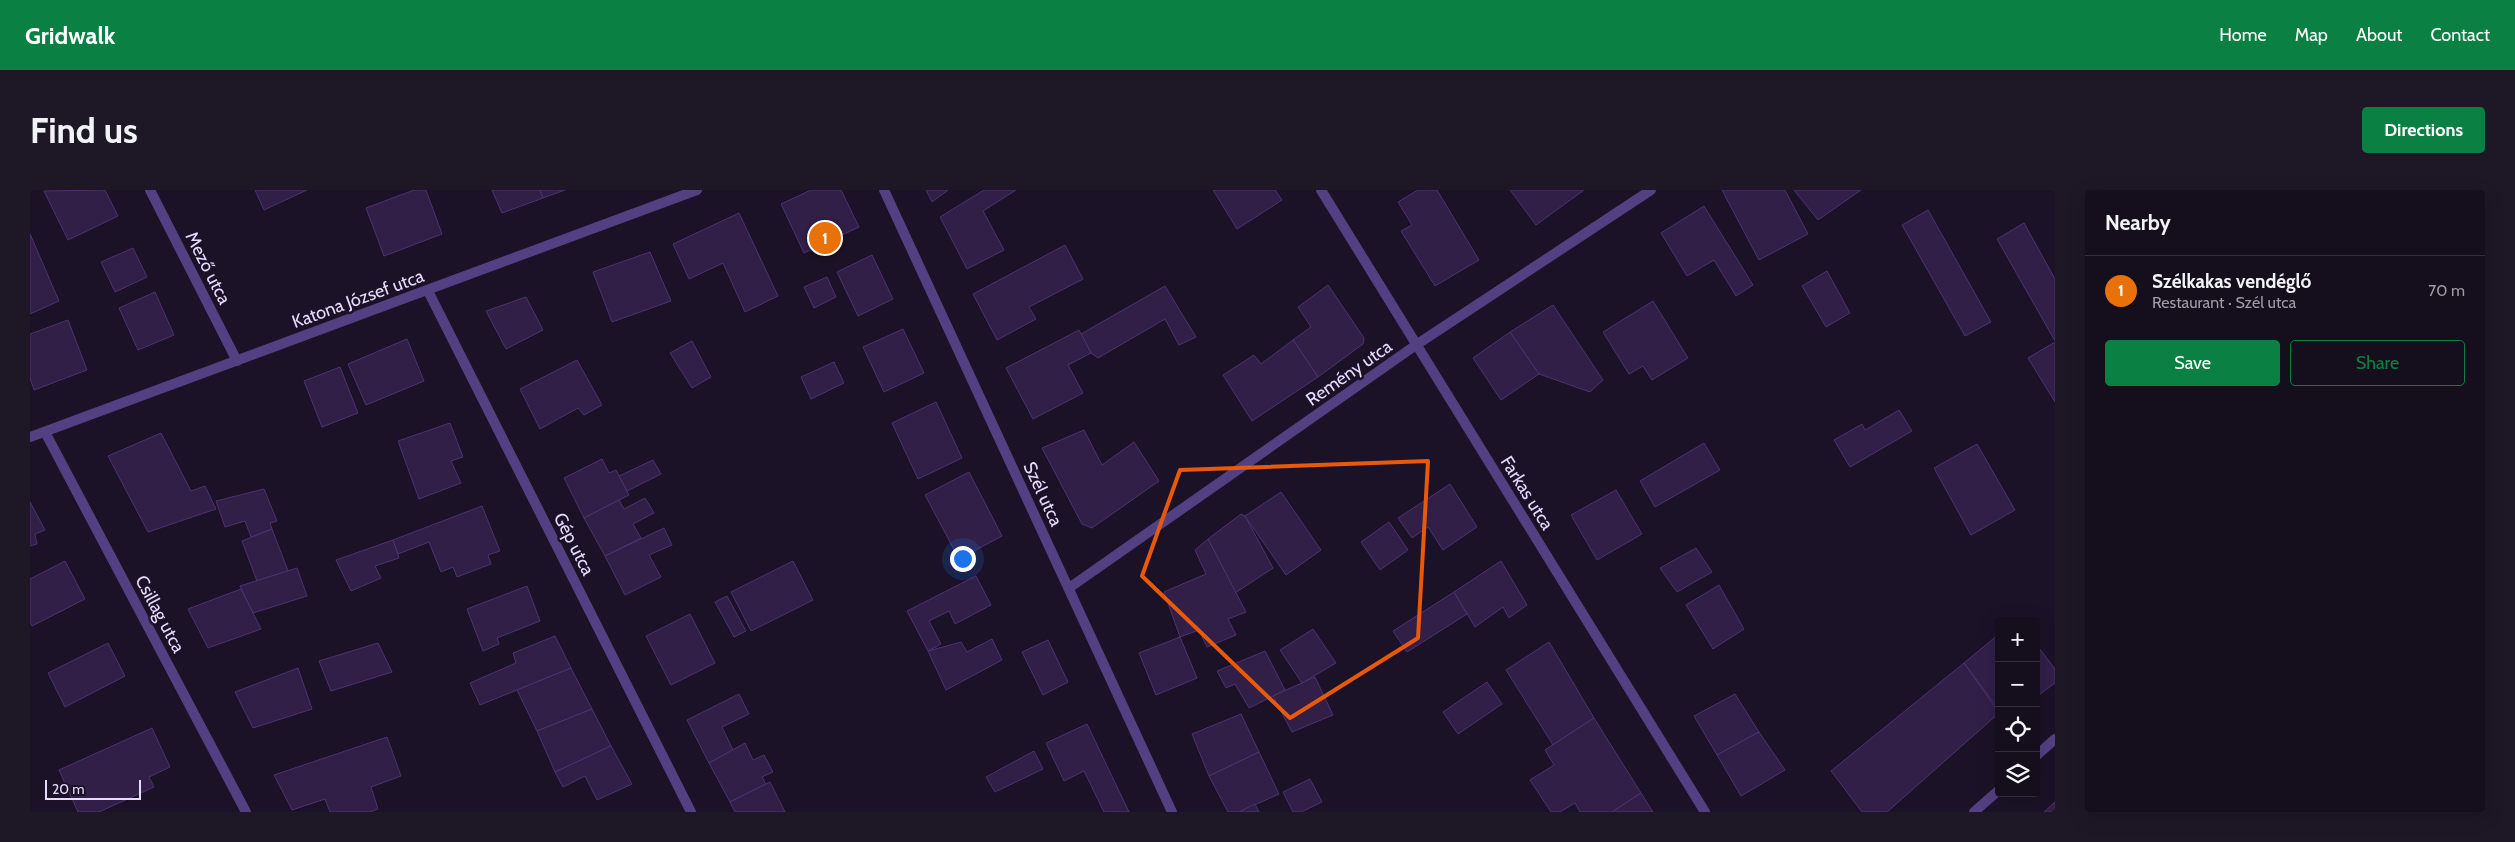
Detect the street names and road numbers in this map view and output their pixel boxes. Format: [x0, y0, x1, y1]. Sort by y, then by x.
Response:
street label: Mező utca [180, 228, 236, 308]
street label: Katona József utca [289, 265, 427, 333]
street label: Remény utca [1302, 335, 1397, 411]
street label: Farkas utca [1496, 452, 1559, 534]
street label: Szél utca [1019, 458, 1068, 530]
street label: Gép utca [549, 509, 599, 579]
street label: Csillag utca [130, 571, 190, 657]

